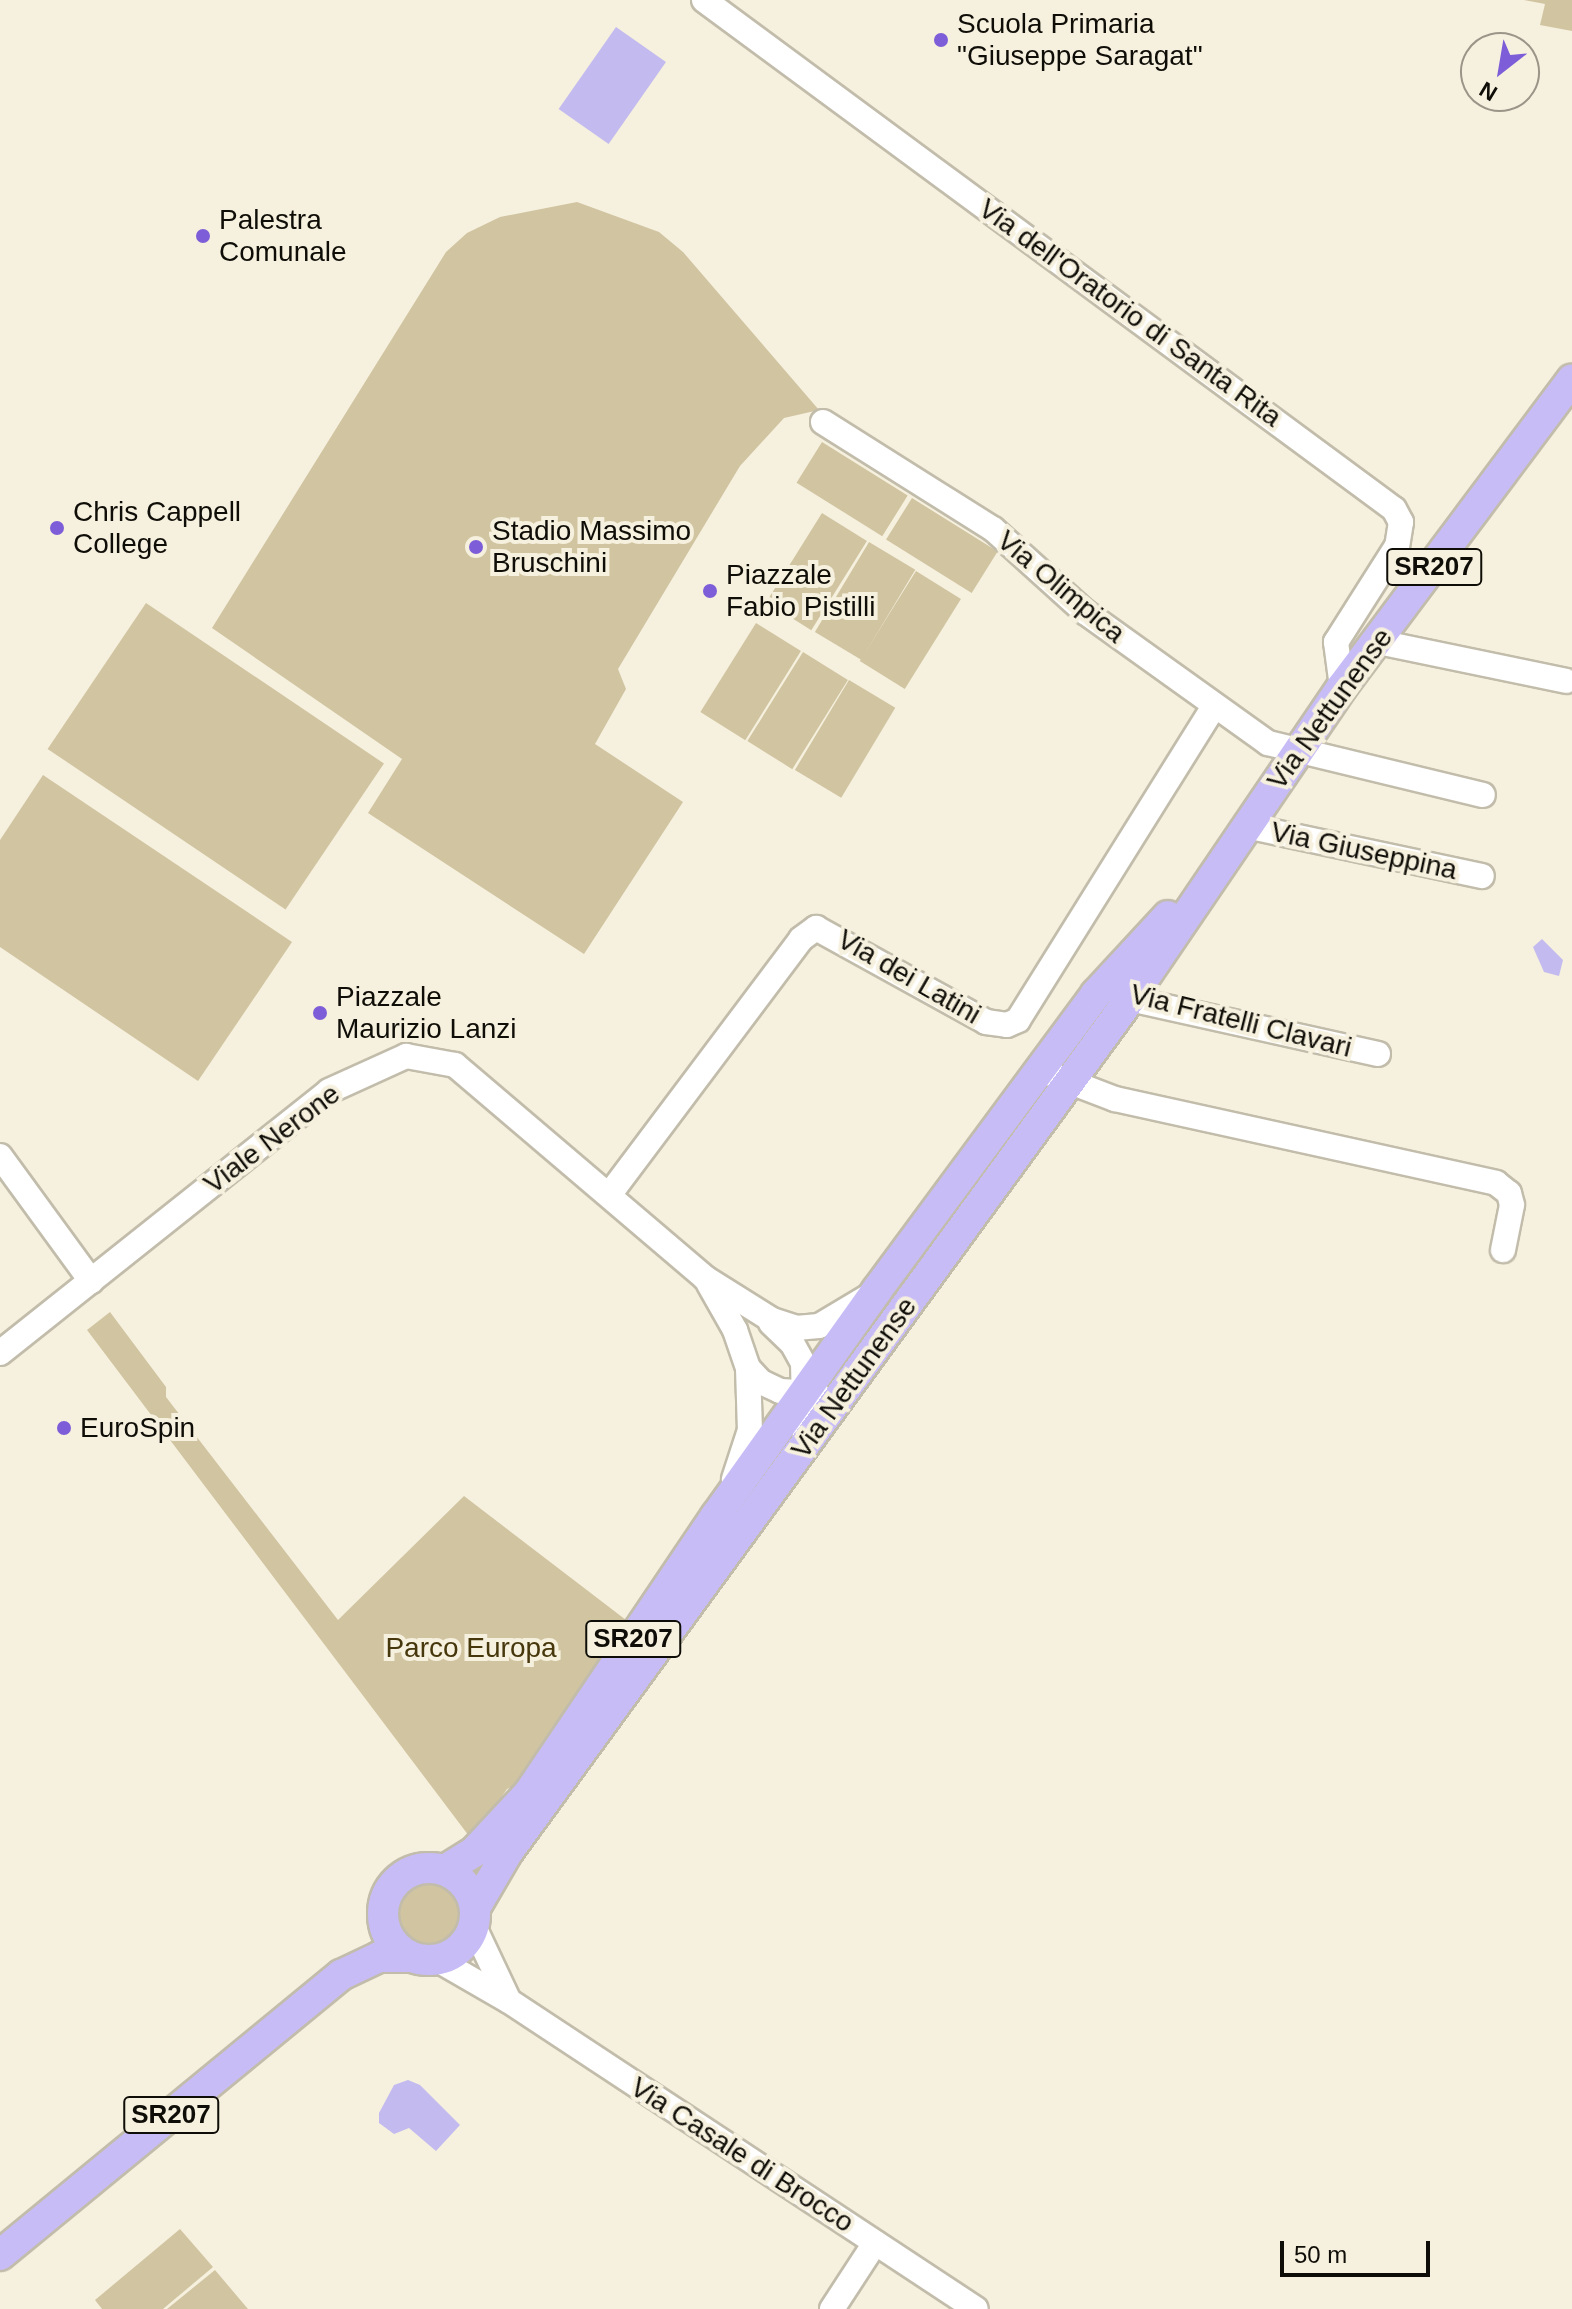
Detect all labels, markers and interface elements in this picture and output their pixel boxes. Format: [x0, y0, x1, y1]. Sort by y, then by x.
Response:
place label: Scuola Primaria "Giuseppe Saragat" [957, 7, 1203, 73]
marker: Scuola Primaria "Giuseppe Saragat" [932, 31, 950, 49]
north arrow [1460, 32, 1540, 112]
text: N [1475, 76, 1502, 106]
street label: Via dell'Oratorio di Santa Rita [972, 192, 1288, 434]
place label: Palestra Comunale [219, 203, 347, 269]
marker: Palestra Comunale [194, 227, 212, 245]
place label: Chris Cappell College [73, 495, 241, 561]
place label: Stadio Massimo Bruschini [492, 514, 691, 580]
marker: Chris Cappell College [48, 519, 66, 537]
street label: Via Olimpica [990, 524, 1132, 650]
marker: Stadio Massimo Bruschini [467, 538, 485, 556]
road number: SR207 [1386, 545, 1482, 589]
place label: Piazzale Fabio Pistilli [726, 558, 875, 624]
marker: Piazzale Fabio Pistilli [701, 582, 719, 600]
street label: Via Nettunense [1260, 622, 1400, 796]
street label: Via Giuseppina [1268, 815, 1460, 887]
street label: Via dei Latini [831, 922, 987, 1032]
street label: Via Fratelli Clavari [1127, 977, 1355, 1065]
place label: Piazzale Maurizio Lanzi [336, 980, 517, 1046]
marker: Piazzale Maurizio Lanzi [311, 1004, 329, 1022]
street label: Viale Nerone [197, 1077, 347, 1201]
street label: Via Nettunense [784, 1291, 924, 1465]
place label: EuroSpin [80, 1411, 195, 1445]
marker: EuroSpin [55, 1419, 73, 1437]
road number: SR207 [585, 1617, 681, 1661]
park label: Parco Europa [385, 1631, 557, 1665]
street label: Via Casale di Brocco [624, 2070, 860, 2240]
road number: SR207 [123, 2093, 219, 2137]
scale bar [1284, 2225, 1434, 2275]
text: 50 m [1294, 2241, 1347, 2268]

